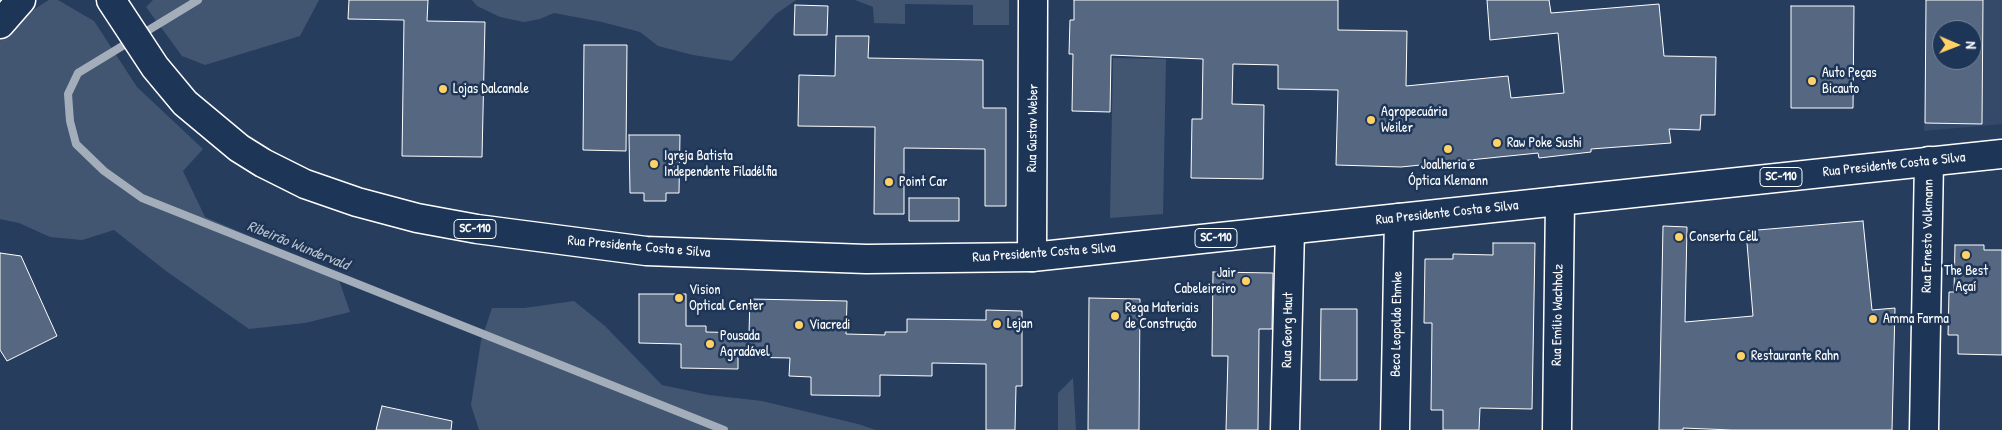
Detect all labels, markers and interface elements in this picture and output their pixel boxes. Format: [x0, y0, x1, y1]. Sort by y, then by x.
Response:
north arrow [1932, 20, 1982, 70]
text: N [1962, 41, 1981, 49]
place label: Auto Peças Bicauto [1822, 65, 1877, 98]
marker: Auto Peças Bicauto [1806, 75, 1818, 87]
place label: Lojas Dalcanale [453, 81, 529, 97]
marker: Lojas Dalcanale [437, 83, 449, 95]
street label: Rua Gustav Weber [1024, 84, 1042, 172]
place label: Agropecuária Weiler [1381, 104, 1447, 136]
marker: Agropecuária Weiler [1365, 114, 1377, 126]
place label: Raw Poke Sushi [1507, 135, 1582, 151]
marker: Raw Poke Sushi [1491, 137, 1503, 149]
marker: Joalheria e Óptica Klemann [1442, 143, 1454, 155]
place label: Igreja Batista Independente Filadélfia [664, 148, 777, 180]
street label: Rua Presidente Costa e Silva [1822, 149, 1966, 181]
place label: Joalheria e Óptica Klemann [1408, 157, 1488, 190]
marker: Igreja Batista Independente Filadélfia [648, 158, 660, 170]
road number: SC-110 [1760, 168, 1802, 186]
place label: Point Car [899, 174, 947, 190]
marker: Point Car [883, 176, 895, 188]
street label: Rua Ernesto Volkmann [1919, 179, 1937, 293]
street label: Rua Presidente Costa e Silva [1375, 197, 1519, 229]
water label: Ribeirão Wundervald [244, 217, 352, 275]
road number: SC-110 [454, 220, 496, 238]
road number: SC-110 [1195, 228, 1237, 248]
place label: Conserta Cell [1689, 229, 1758, 245]
marker: Conserta Cell [1673, 231, 1685, 243]
street label: Rua Presidente Costa e Silva [567, 232, 711, 262]
street label: Rua Presidente Costa e Silva [972, 240, 1116, 266]
marker: The Best Açaí [1960, 249, 1972, 261]
place label: The Best Açaí [1944, 263, 1988, 296]
street label: Rua Emílio Wachholz [1549, 264, 1567, 366]
place label: Jair Cabeleireiro [1174, 265, 1236, 298]
street label: Beco Leopoldo Ehmke [1388, 271, 1406, 377]
marker: Jair Cabeleireiro [1240, 275, 1252, 287]
place label: Vision Optical Center [689, 282, 764, 314]
marker: Vision Optical Center [673, 292, 685, 304]
street label: Rua Georg Haut [1279, 292, 1297, 368]
place label: Rega Materiais de Construção [1125, 300, 1199, 332]
marker: Rega Materiais de Construção [1109, 310, 1121, 322]
place label: Amma Farma [1883, 311, 1949, 327]
marker: Amma Farma [1867, 313, 1879, 325]
place label: Lejan [1007, 316, 1033, 332]
place label: Viacredi [809, 317, 850, 333]
marker: Lejan [991, 318, 1003, 330]
marker: Viacredi [793, 319, 805, 331]
place label: Pousada Agradável [720, 328, 770, 361]
marker: Pousada Agradável [704, 338, 716, 350]
place label: Restaurante Rahn [1751, 348, 1839, 364]
marker: Restaurante Rahn [1735, 350, 1747, 362]

